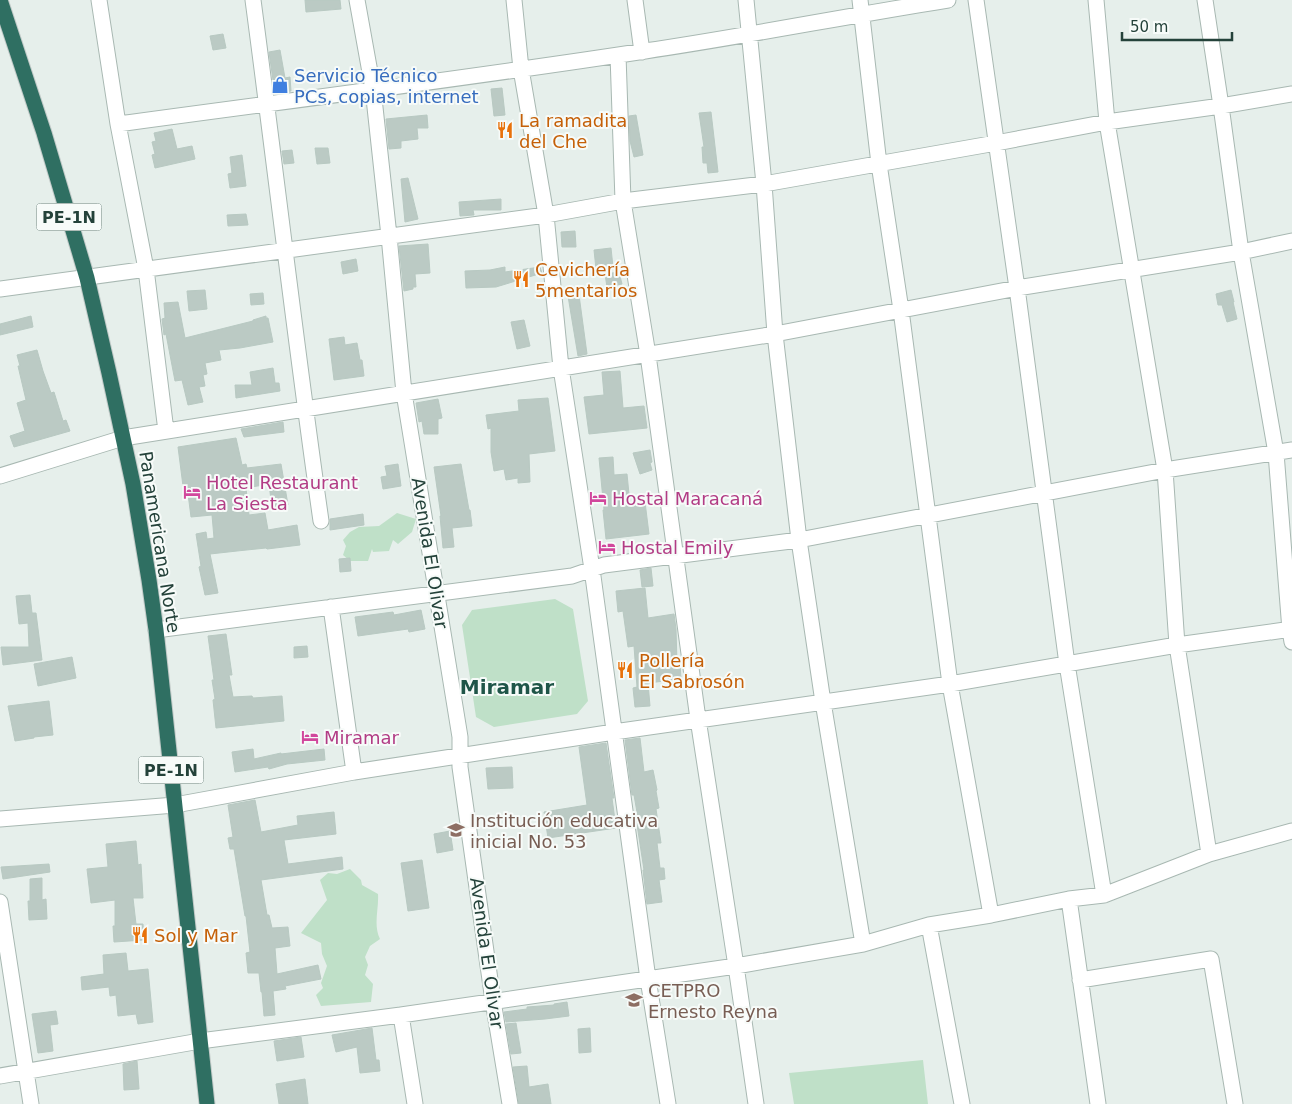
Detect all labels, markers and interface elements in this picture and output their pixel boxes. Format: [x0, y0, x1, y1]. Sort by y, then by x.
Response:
scale bar [1122, 10, 1232, 42]
text: 50 m [1130, 18, 1168, 36]
place label: Servicio Técnico PCs, copias, internet [294, 65, 479, 107]
shop icon: Servicio Técnico PCs, copias, internet [270, 75, 290, 95]
place label: La ramadita del Che [519, 110, 627, 152]
restaurant icon: La ramadita del Che [495, 120, 515, 140]
road number: PE-1N [36, 203, 102, 230]
place label: Cevichería 5mentarios [535, 259, 637, 301]
restaurant icon: Cevichería 5mentarios [511, 269, 531, 289]
street label: Panamericana Norte [135, 450, 185, 634]
place label: Hotel Restaurant La Siesta [206, 472, 358, 514]
street label: Avenida El Olivar [408, 476, 452, 631]
hotel icon: Hotel Restaurant La Siesta [182, 482, 202, 502]
hotel icon: Hostal Maracaná [588, 488, 608, 508]
place label: Hostal Maracaná [612, 488, 763, 509]
hotel icon: Hostal Emily [597, 537, 617, 557]
place label: Hostal Emily [621, 537, 734, 558]
place label: Pollería El Sabrosón [639, 650, 745, 692]
restaurant icon: Pollería El Sabrosón [615, 660, 635, 680]
district label: Miramar [460, 675, 554, 699]
hotel icon: Miramar [300, 727, 320, 747]
place label: Miramar [324, 727, 400, 748]
road number: PE-1N [138, 756, 204, 784]
place label: Institución educativa inicial No. 53 [470, 810, 658, 852]
school or university icon: Institución educativa inicial No. 53 [446, 820, 466, 840]
street label: Avenida El Olivar [466, 876, 508, 1031]
restaurant icon: Sol y Mar [130, 925, 150, 945]
place label: Sol y Mar [154, 925, 238, 946]
place label: CETPRO Ernesto Reyna [648, 980, 778, 1022]
school or university icon: CETPRO Ernesto Reyna [624, 990, 644, 1010]

